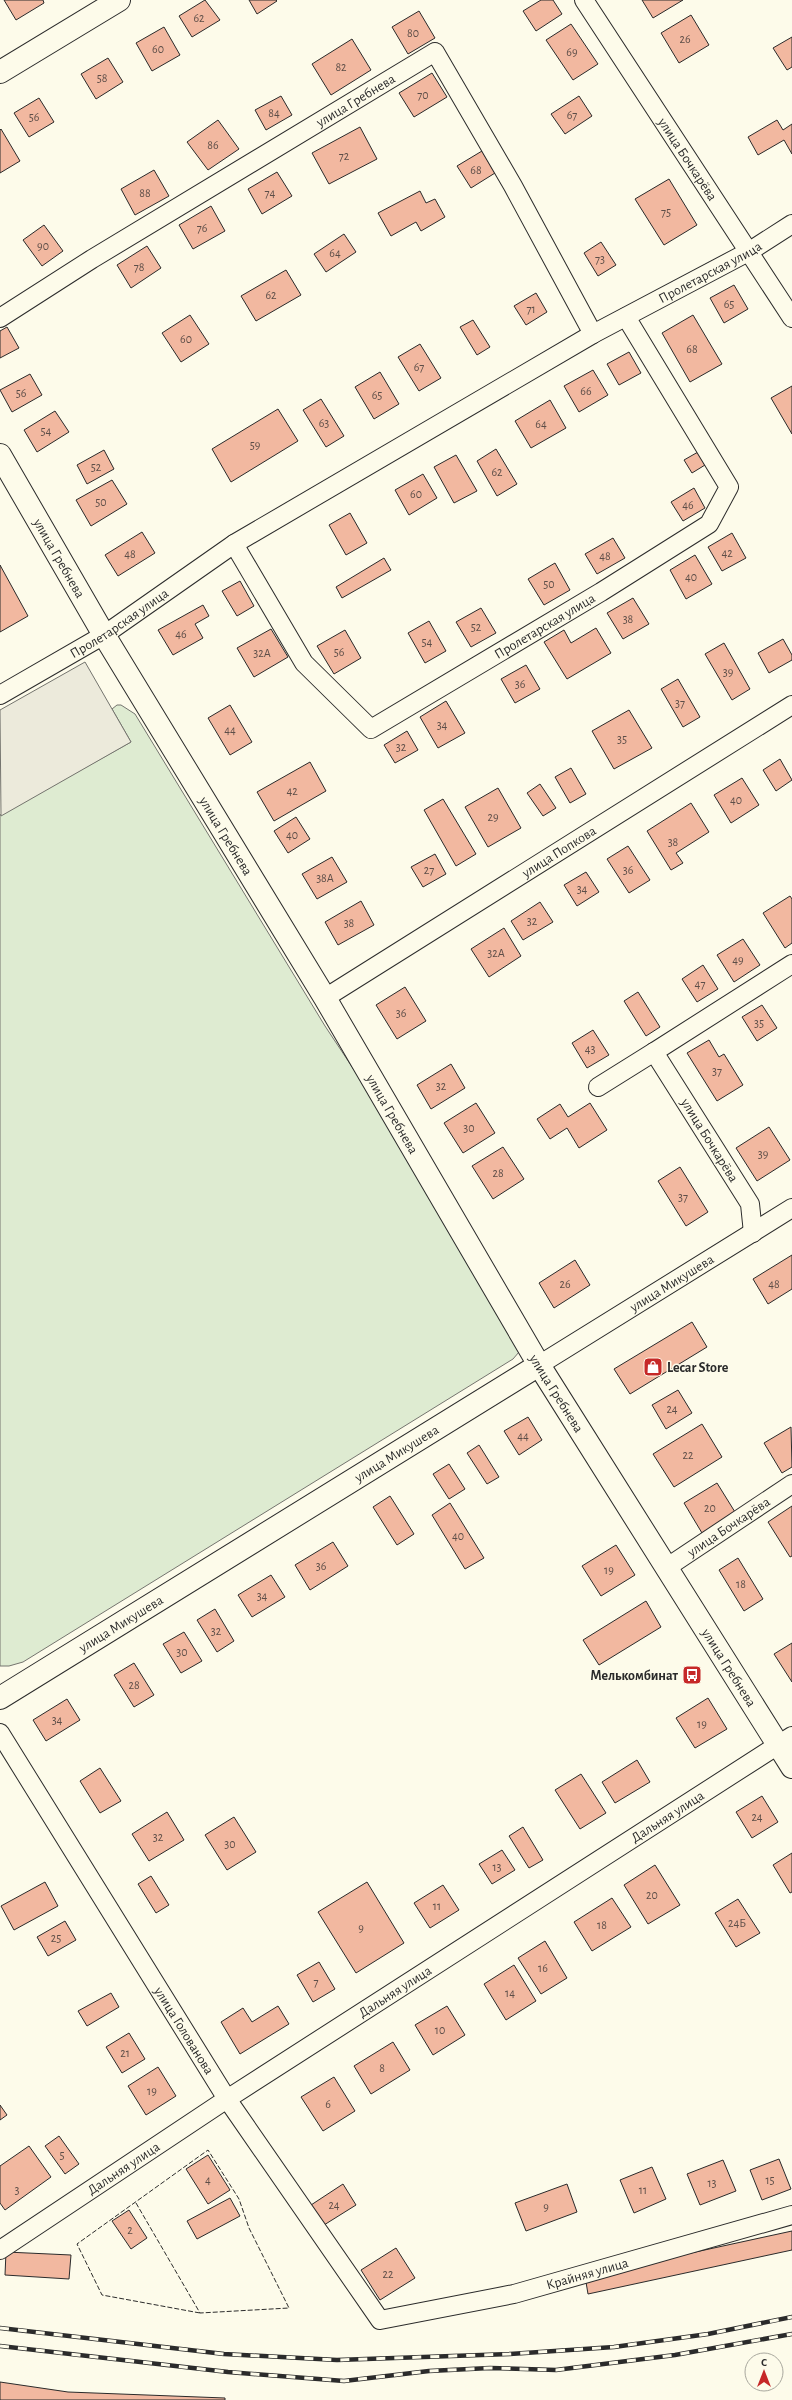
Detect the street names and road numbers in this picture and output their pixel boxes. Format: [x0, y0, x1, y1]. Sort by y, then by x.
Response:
street label: улица Гребнева [313, 72, 398, 130]
street label: улица Бочкарёва [655, 115, 720, 204]
street label: Пролетарская улица [656, 239, 765, 306]
street label: улица Гребнева [30, 516, 87, 601]
street label: Пролетарская улица [68, 586, 172, 661]
street label: Пролетарская улица [492, 591, 598, 662]
street label: улица Гребнева [196, 794, 255, 879]
street label: улица Попкова [519, 824, 599, 881]
street label: улица Гребнева [363, 1071, 421, 1157]
street label: улица Бочкарёва [677, 1095, 741, 1185]
street label: улица Микушева [627, 1252, 717, 1315]
street label: улица Гребнева [526, 1351, 586, 1436]
street label: улица Микушева [352, 1422, 442, 1486]
street label: улица Бочкарёва [684, 1494, 773, 1560]
street label: улица Микушева [76, 1593, 166, 1656]
street label: улица Гребнева [698, 1626, 758, 1710]
street label: Дальняя улица [629, 1788, 707, 1845]
street label: Дальняя улица [356, 1963, 435, 2021]
street label: улица Голованова [151, 1984, 216, 2078]
street label: Дальняя улица [85, 2140, 163, 2198]
street label: Крайняя улица [545, 2256, 631, 2292]

